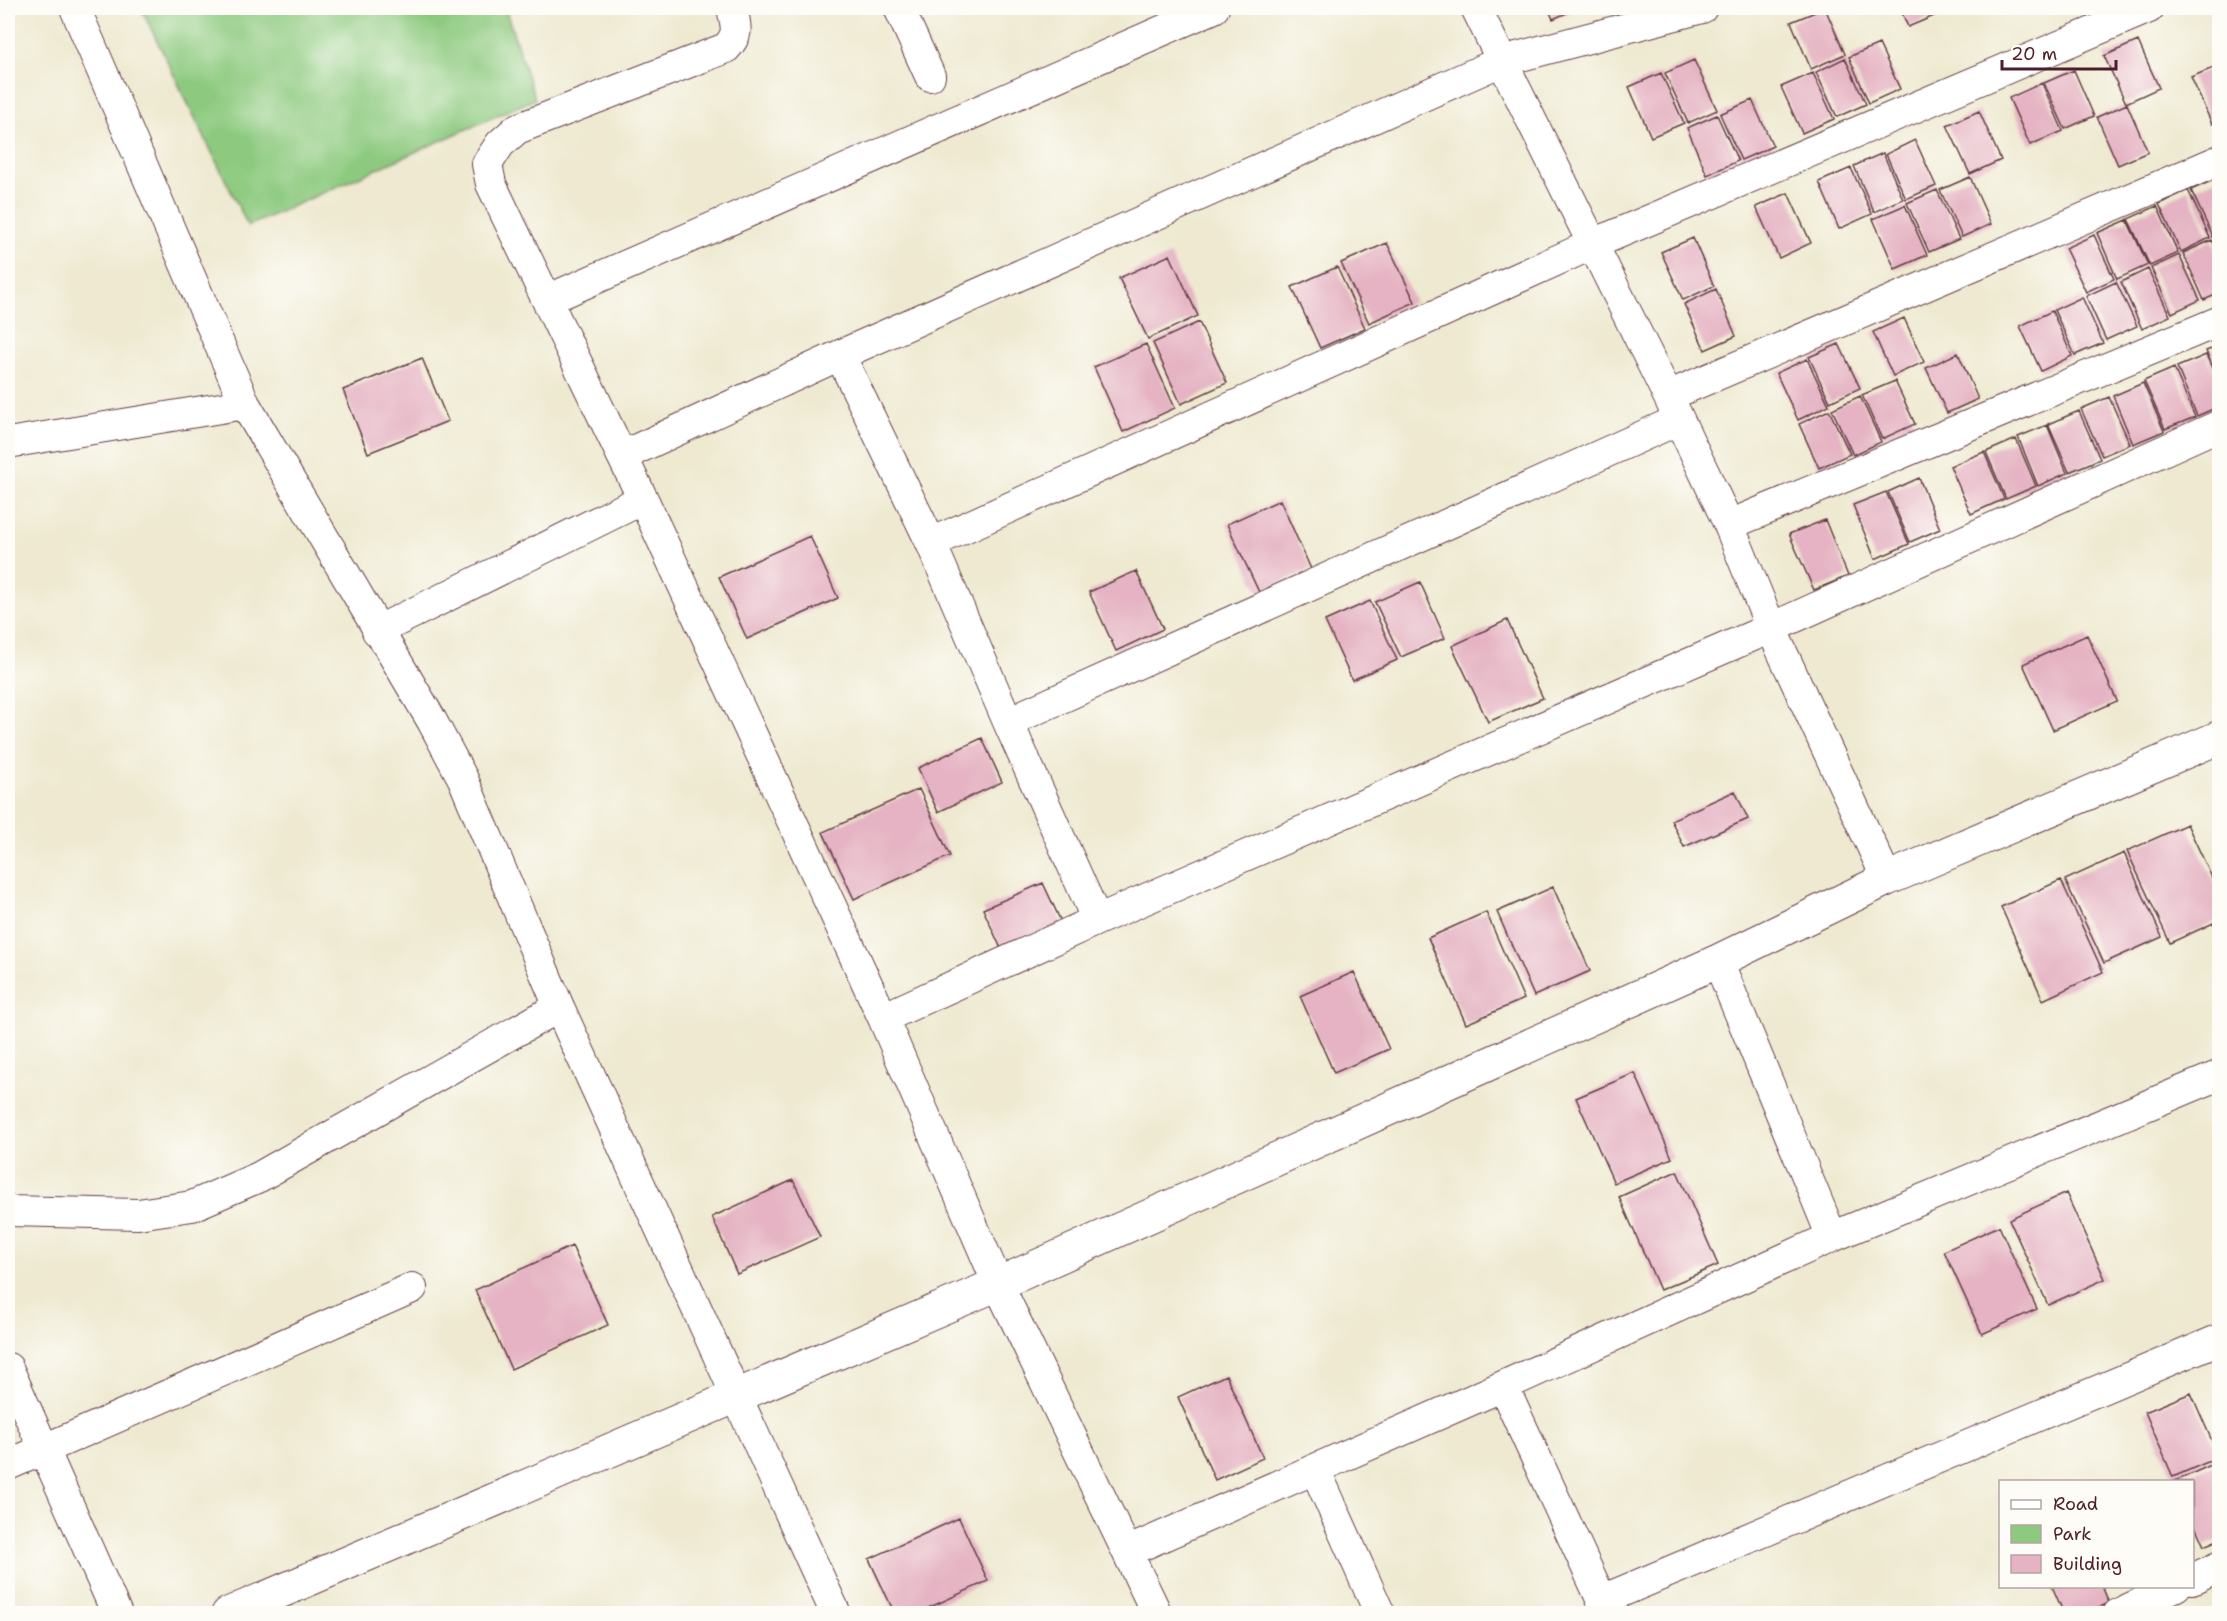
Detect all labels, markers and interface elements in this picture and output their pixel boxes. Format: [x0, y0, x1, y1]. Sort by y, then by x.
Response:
scale bar [2002, 33, 2116, 71]
text: 20 m [2011, 42, 2057, 66]
legend [1999, 1480, 2194, 1588]
text: Road [2053, 1492, 2098, 1516]
text: Park [2053, 1522, 2092, 1546]
text: Building [2053, 1552, 2122, 1576]

